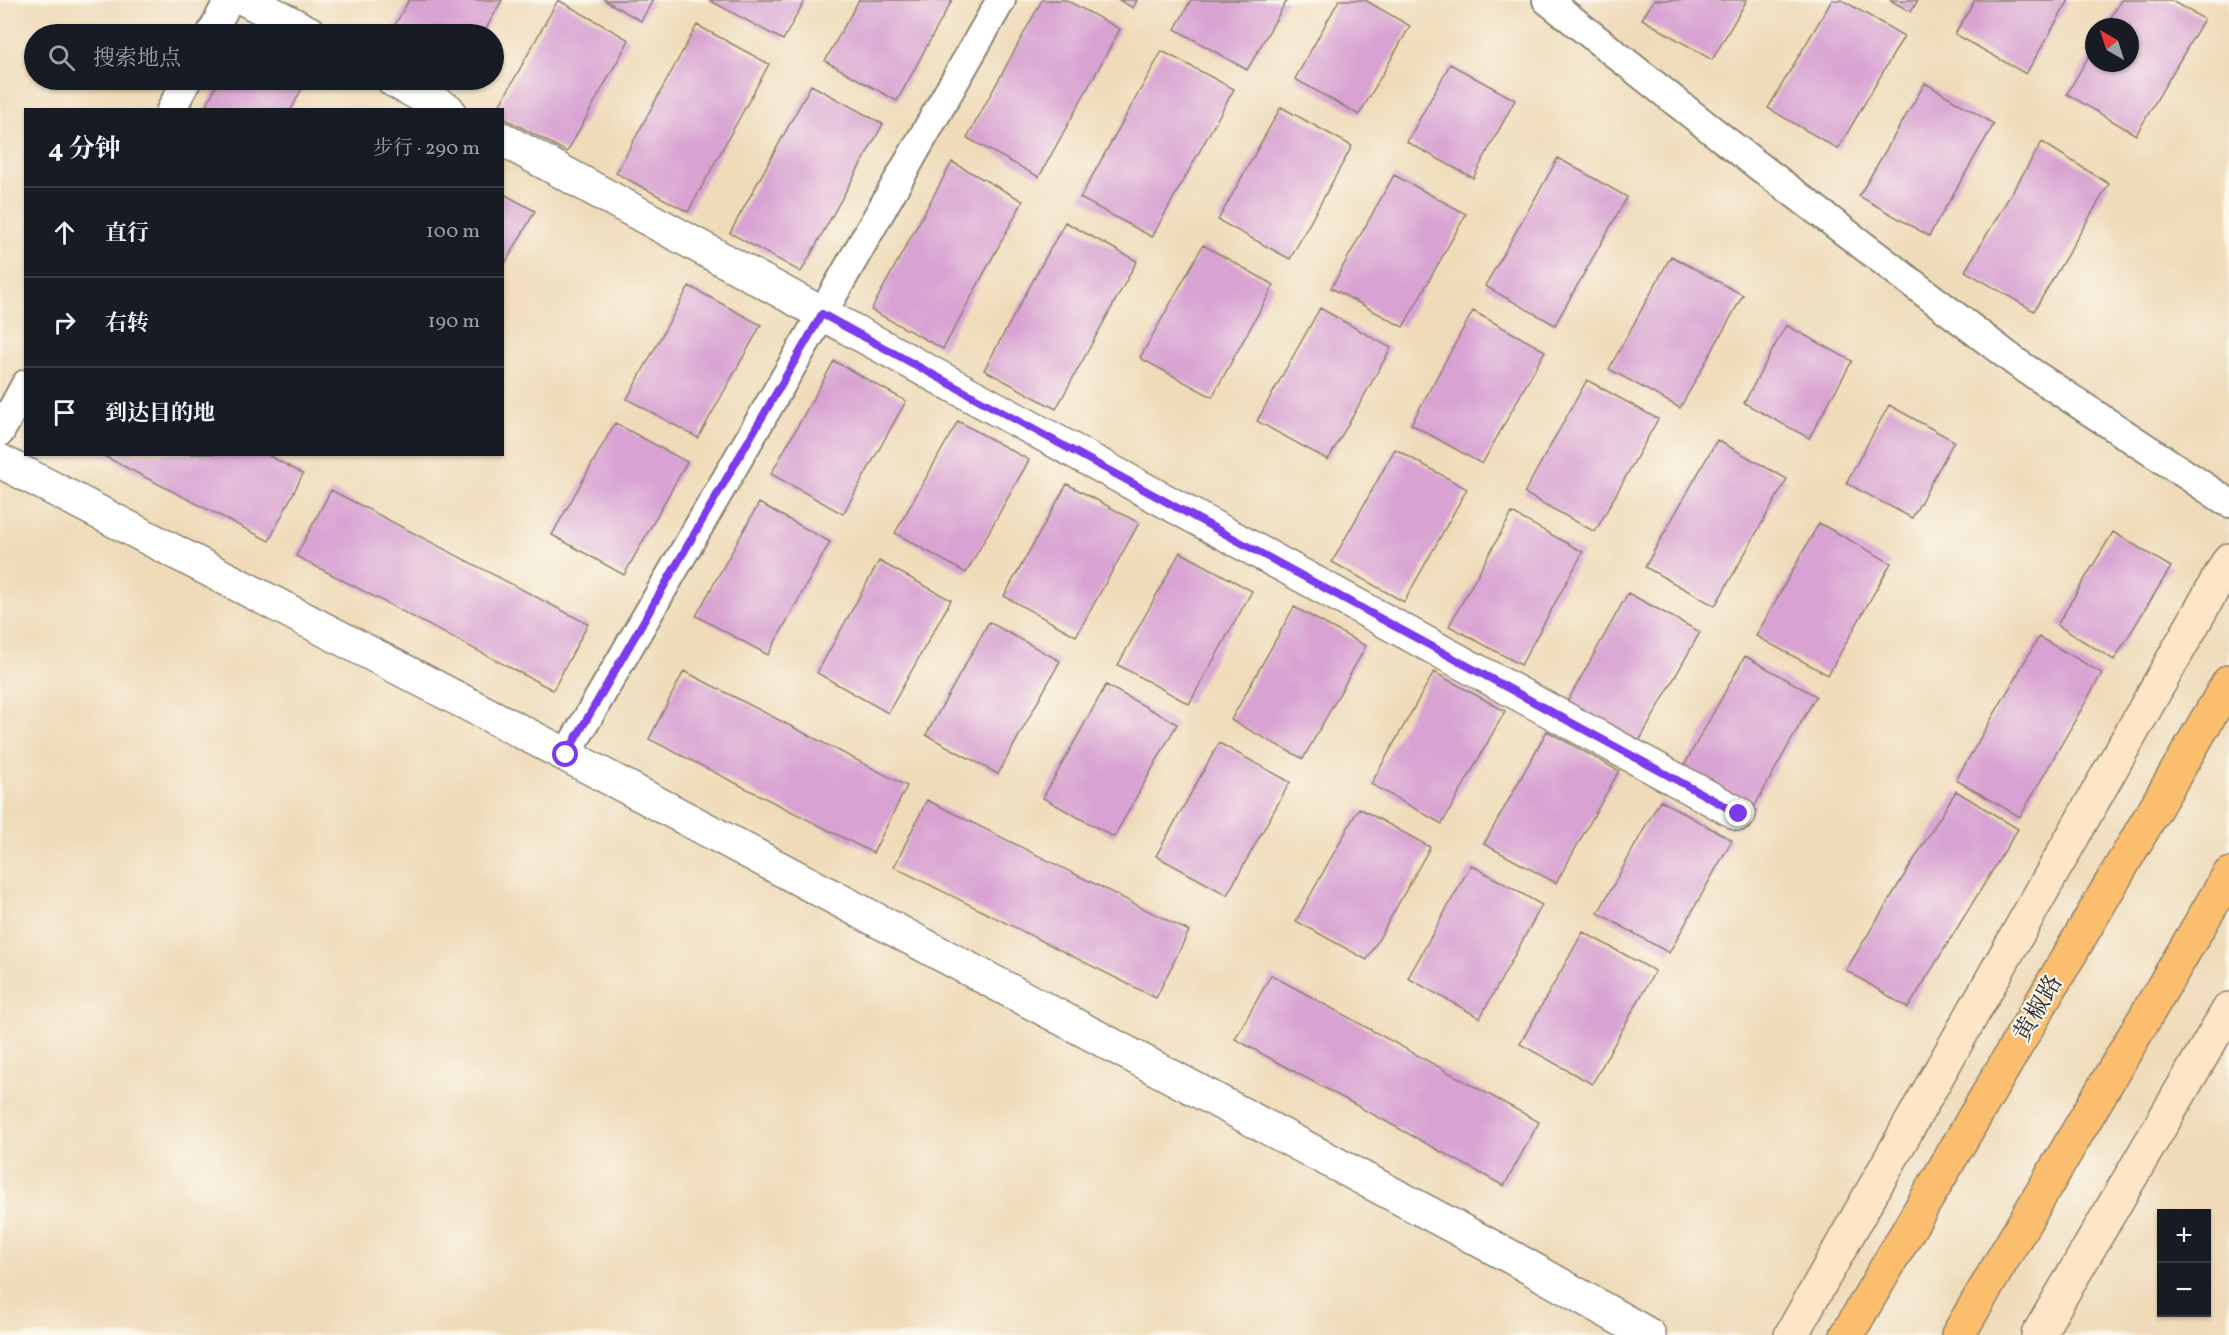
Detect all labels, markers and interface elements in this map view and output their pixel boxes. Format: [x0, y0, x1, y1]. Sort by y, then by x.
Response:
north arrow [2085, 18, 2139, 72]
search box [24, 24, 504, 90]
icon: search [45, 41, 78, 74]
text: 搜索地点 [93, 44, 181, 75]
text: 4 分钟 [48, 132, 121, 168]
text: 步行 · 290 m [373, 135, 480, 163]
icon: ahead [48, 216, 81, 249]
text: 100 m [426, 218, 480, 246]
text: 直行 [105, 219, 149, 250]
icon: right [48, 306, 81, 339]
text: 190 m [428, 308, 480, 336]
text: 右转 [105, 309, 149, 340]
icon: arrive [48, 396, 81, 429]
text: 到达目的地 [105, 399, 215, 430]
route start [552, 741, 578, 767]
route end [1725, 800, 1751, 826]
street label: 黄椒路 [2006, 969, 2072, 1049]
map controls [2157, 1209, 2211, 1317]
button: + [2157, 1209, 2211, 1263]
button: − [2157, 1263, 2211, 1317]

